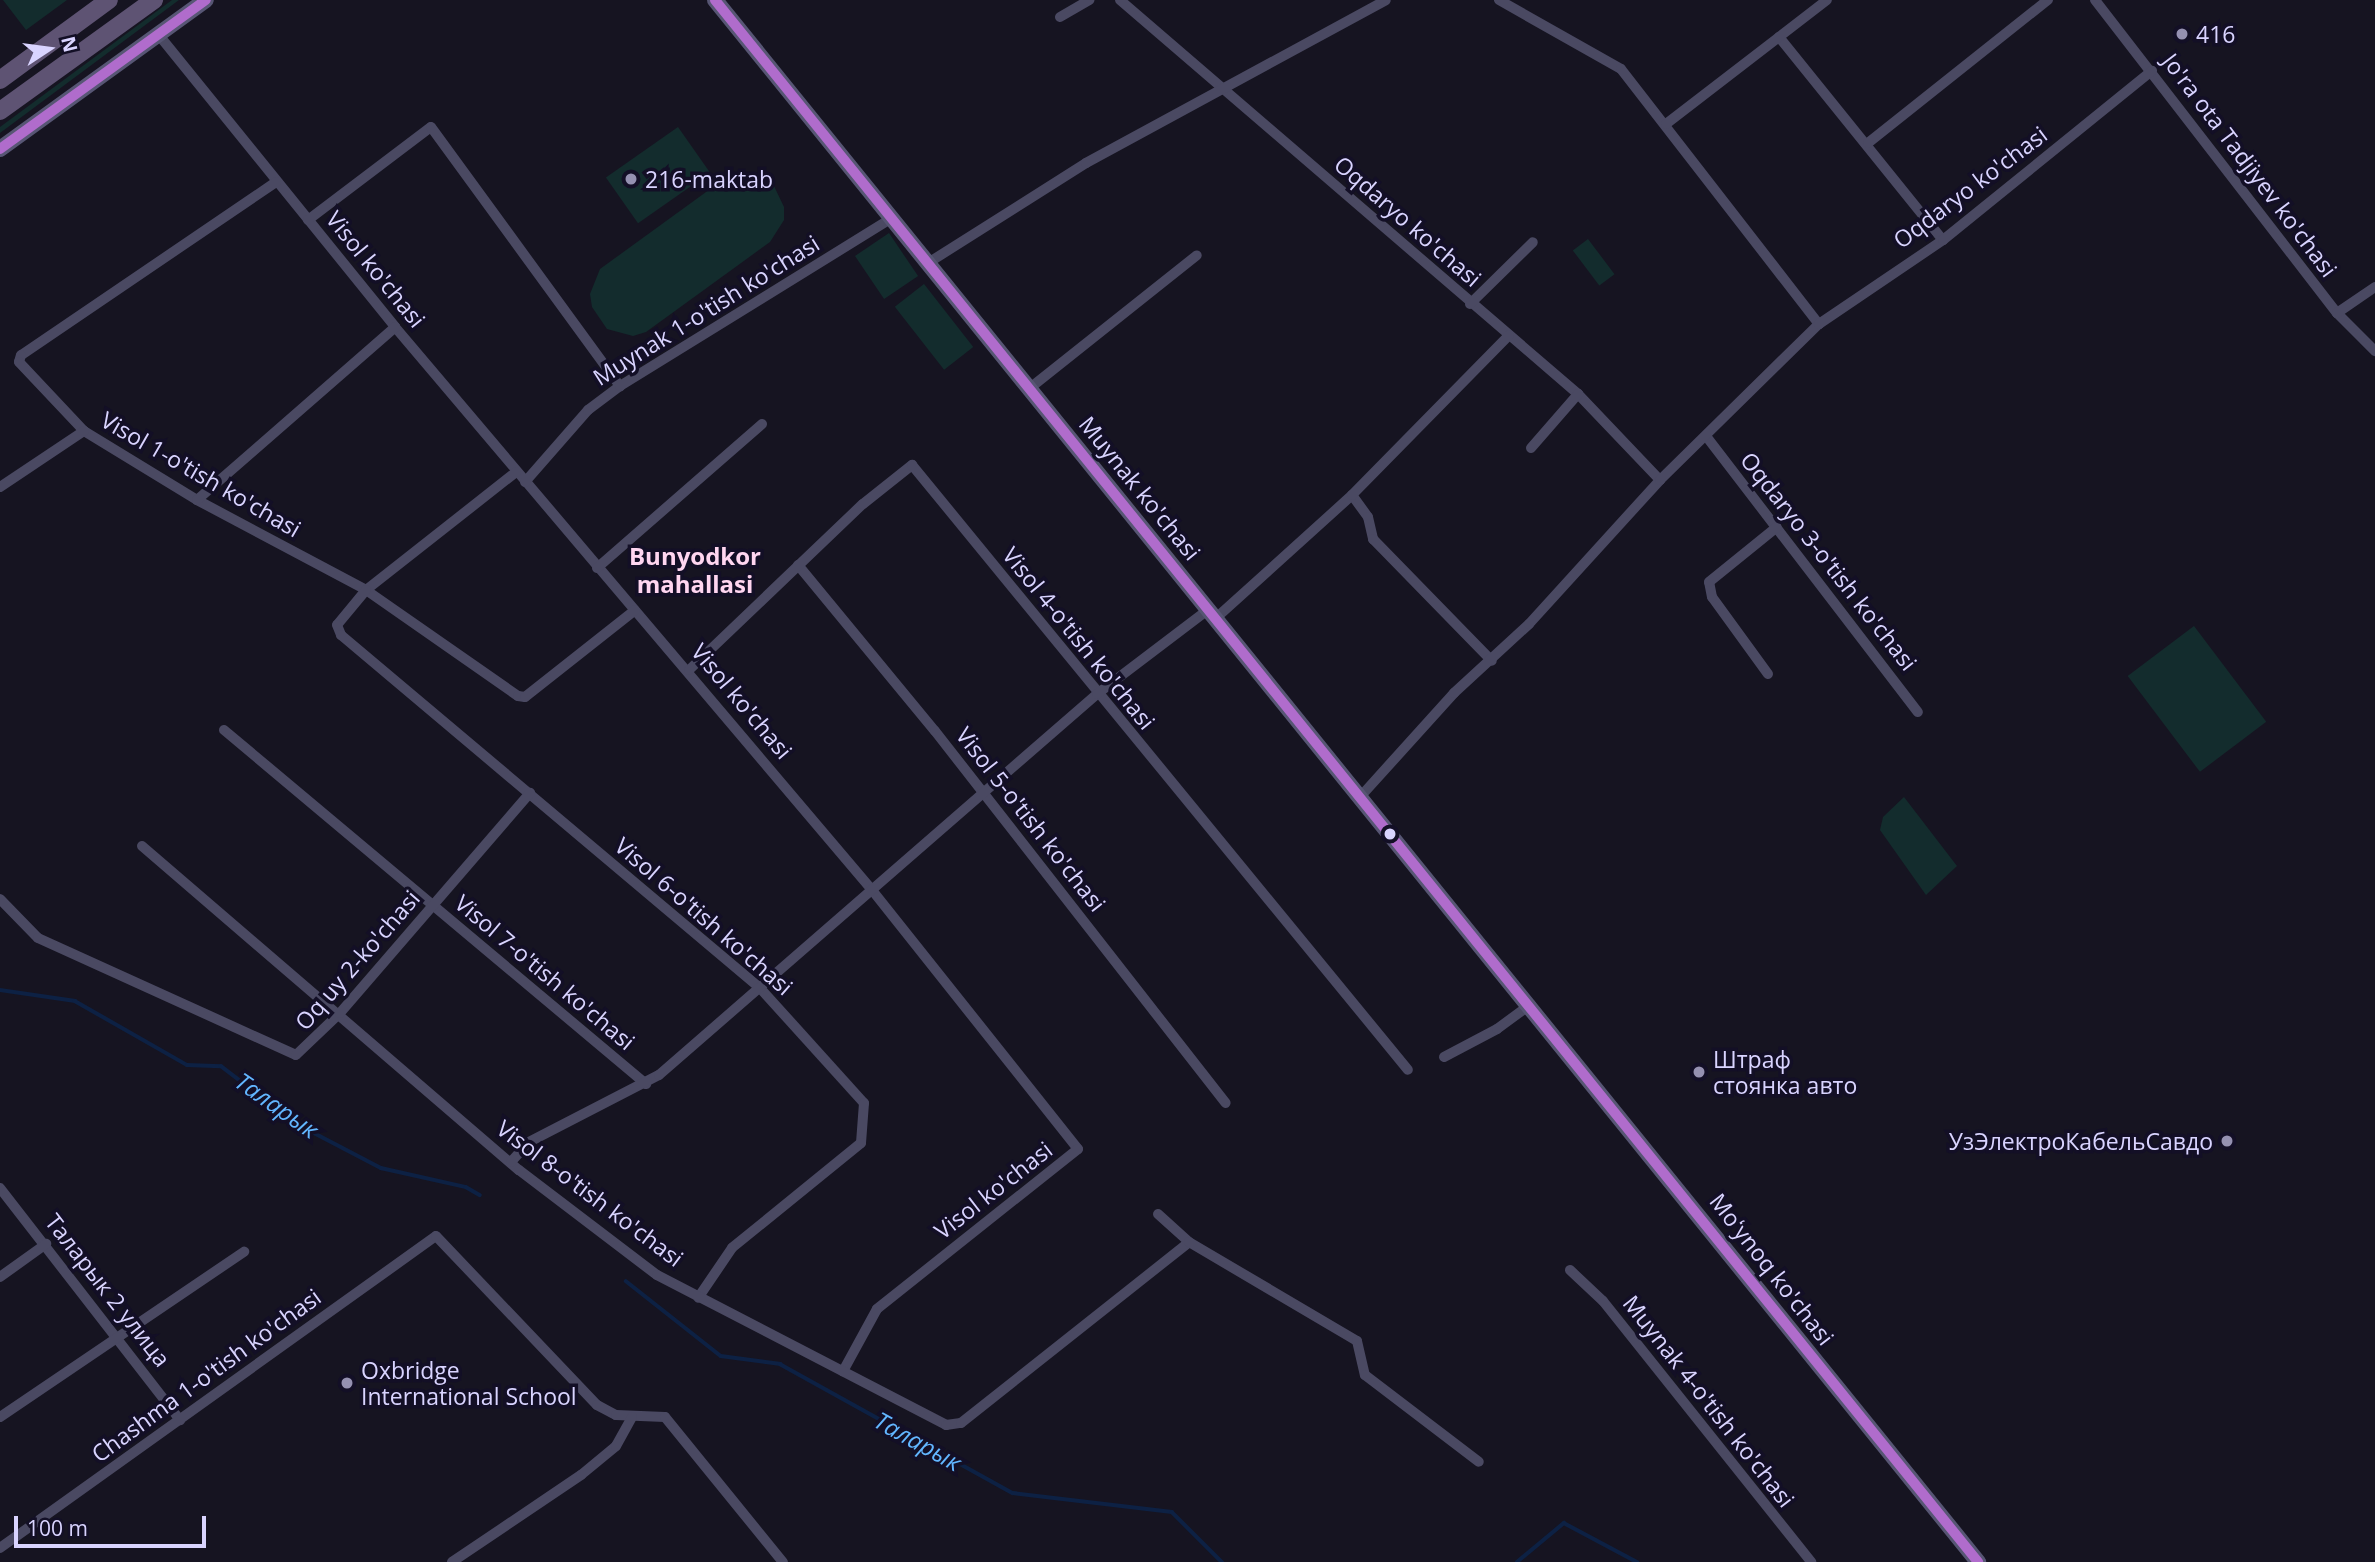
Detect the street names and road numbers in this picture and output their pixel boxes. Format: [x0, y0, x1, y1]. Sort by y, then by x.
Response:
street label: Jo'ra ota Tadjiyev ko'chasi [2157, 48, 2343, 282]
street label: Oqdaryo ko'chasi [1888, 120, 2052, 254]
street label: Oqdaryo ko'chasi [1329, 150, 1487, 292]
street label: Visol ko'chasi [321, 205, 431, 333]
street label: Muynak 1-o'tish ko'chasi [588, 229, 824, 391]
street label: Visol 1-o'tish ko'chasi [96, 405, 306, 543]
street label: Muynak ko'chasi [1074, 411, 1206, 565]
street label: Oqdaryo 3-o'tish ko'chasi [1735, 446, 1923, 676]
street label: Visol 4-o'tish ko'chasi [997, 541, 1161, 735]
street label: Visol ko'chasi [686, 638, 798, 764]
street label: Visol 5-o'tish ko'chasi [950, 721, 1112, 917]
street label: Visol 6-o'tish ko'chasi [610, 831, 798, 1001]
street label: Oq uy 2-ko'chasi [289, 885, 425, 1035]
street label: Visol 7-o'tish ko'chasi [449, 889, 641, 1055]
street label: Visol 8-o'tish ko'chasi [491, 1114, 689, 1272]
street label: Visol ko'chasi [929, 1135, 1057, 1245]
street label: Moʻynoq ko'chasi [1704, 1188, 1840, 1350]
street label: Таларык 2 улица [40, 1208, 176, 1372]
street label: Chashma 1-o'tish ko'chasi [86, 1283, 326, 1467]
street label: Muynak 4-o'tish ko'chasi [1618, 1290, 1800, 1512]

